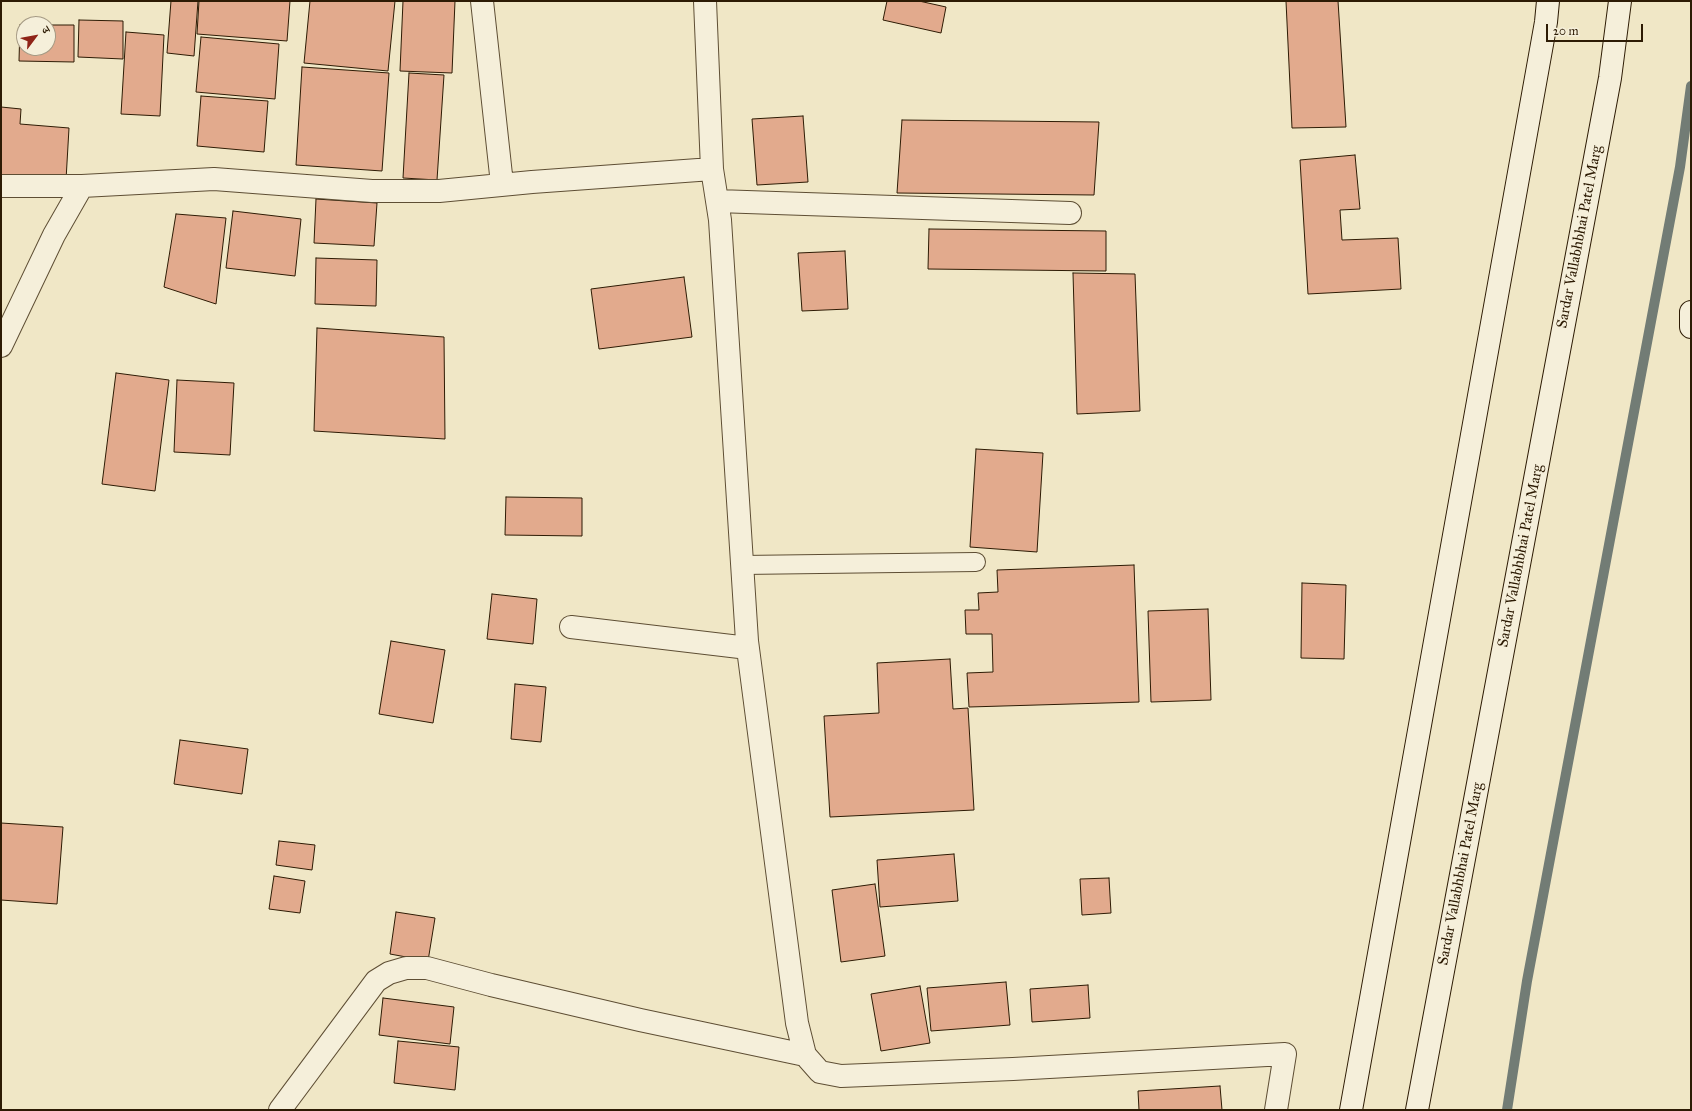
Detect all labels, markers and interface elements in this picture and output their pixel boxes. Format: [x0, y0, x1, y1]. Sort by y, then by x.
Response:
north arrow [16, 16, 56, 56]
scale bar [1548, 16, 1645, 42]
text: उ [39, 24, 53, 36]
text: 20 m [1553, 24, 1579, 38]
street label: Sardar Vallabhbhai Patel Marg [1553, 144, 1607, 330]
street label: Sardar Vallabhbhai Patel Marg [1494, 463, 1548, 649]
street label: Sardar Vallabhbhai Patel Marg [1434, 781, 1488, 967]

